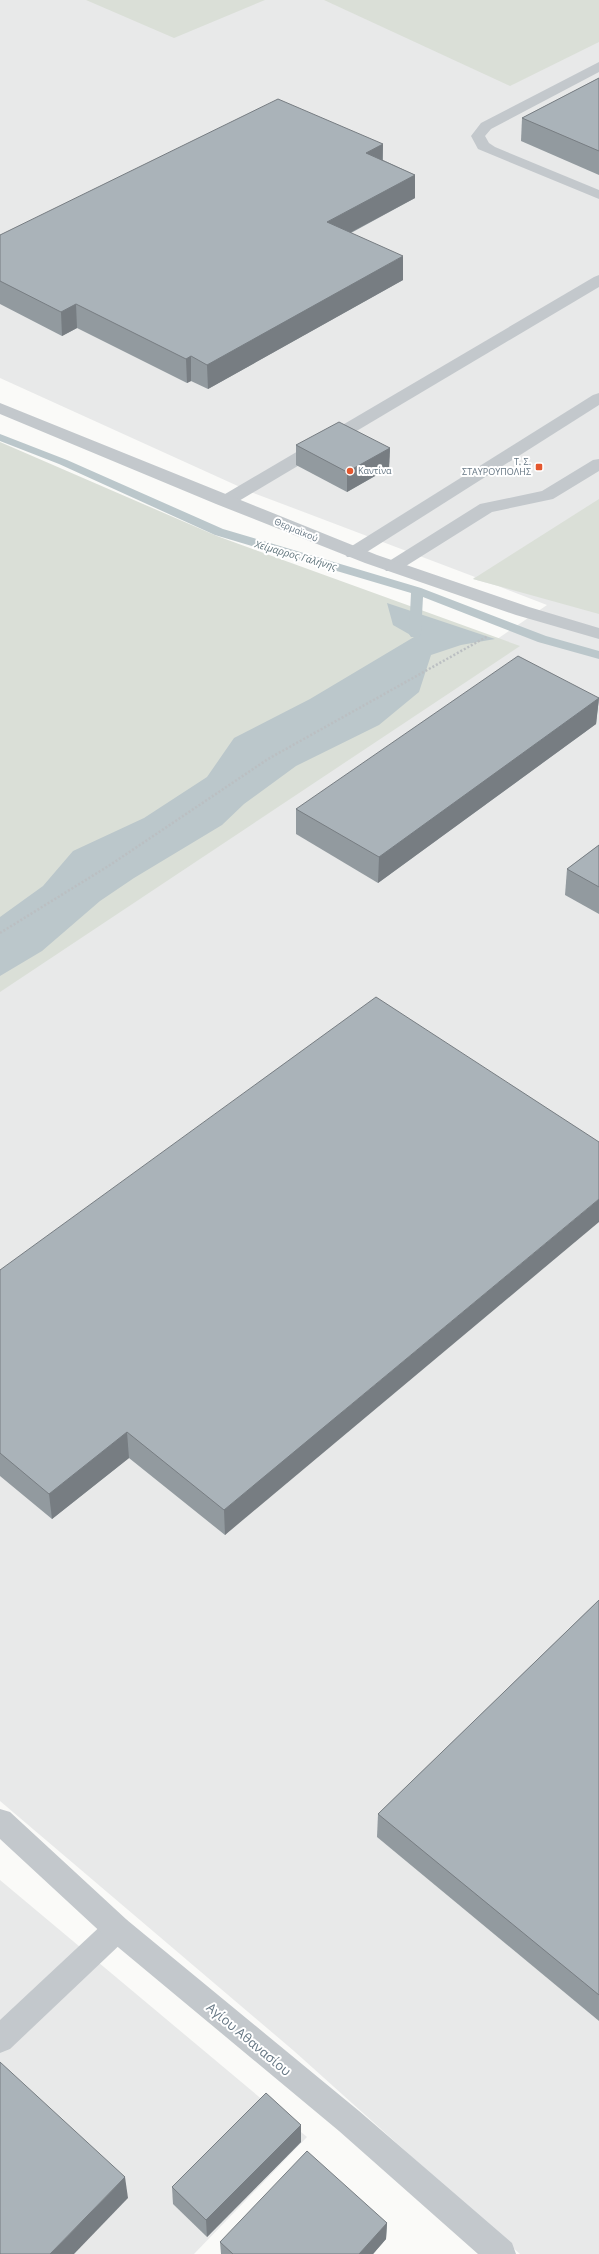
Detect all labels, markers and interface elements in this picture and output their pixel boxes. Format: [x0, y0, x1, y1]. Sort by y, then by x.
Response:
place label: Τ. Σ. ΣΤΑΥΡΟΥΠΟΛΗΣ [462, 455, 531, 478]
marker: Τ. Σ. ΣΤΑΥΡΟΥΠΟΛΗΣ [534, 462, 544, 472]
place label: Καντίνα [358, 464, 392, 477]
marker: Καντίνα [345, 466, 355, 476]
street label: Θερμαϊκού [272, 514, 320, 545]
water label: Χείμαρρος Γαλήνης [252, 536, 339, 574]
street label: Αγίου Αθανασίου [203, 1998, 295, 2080]

